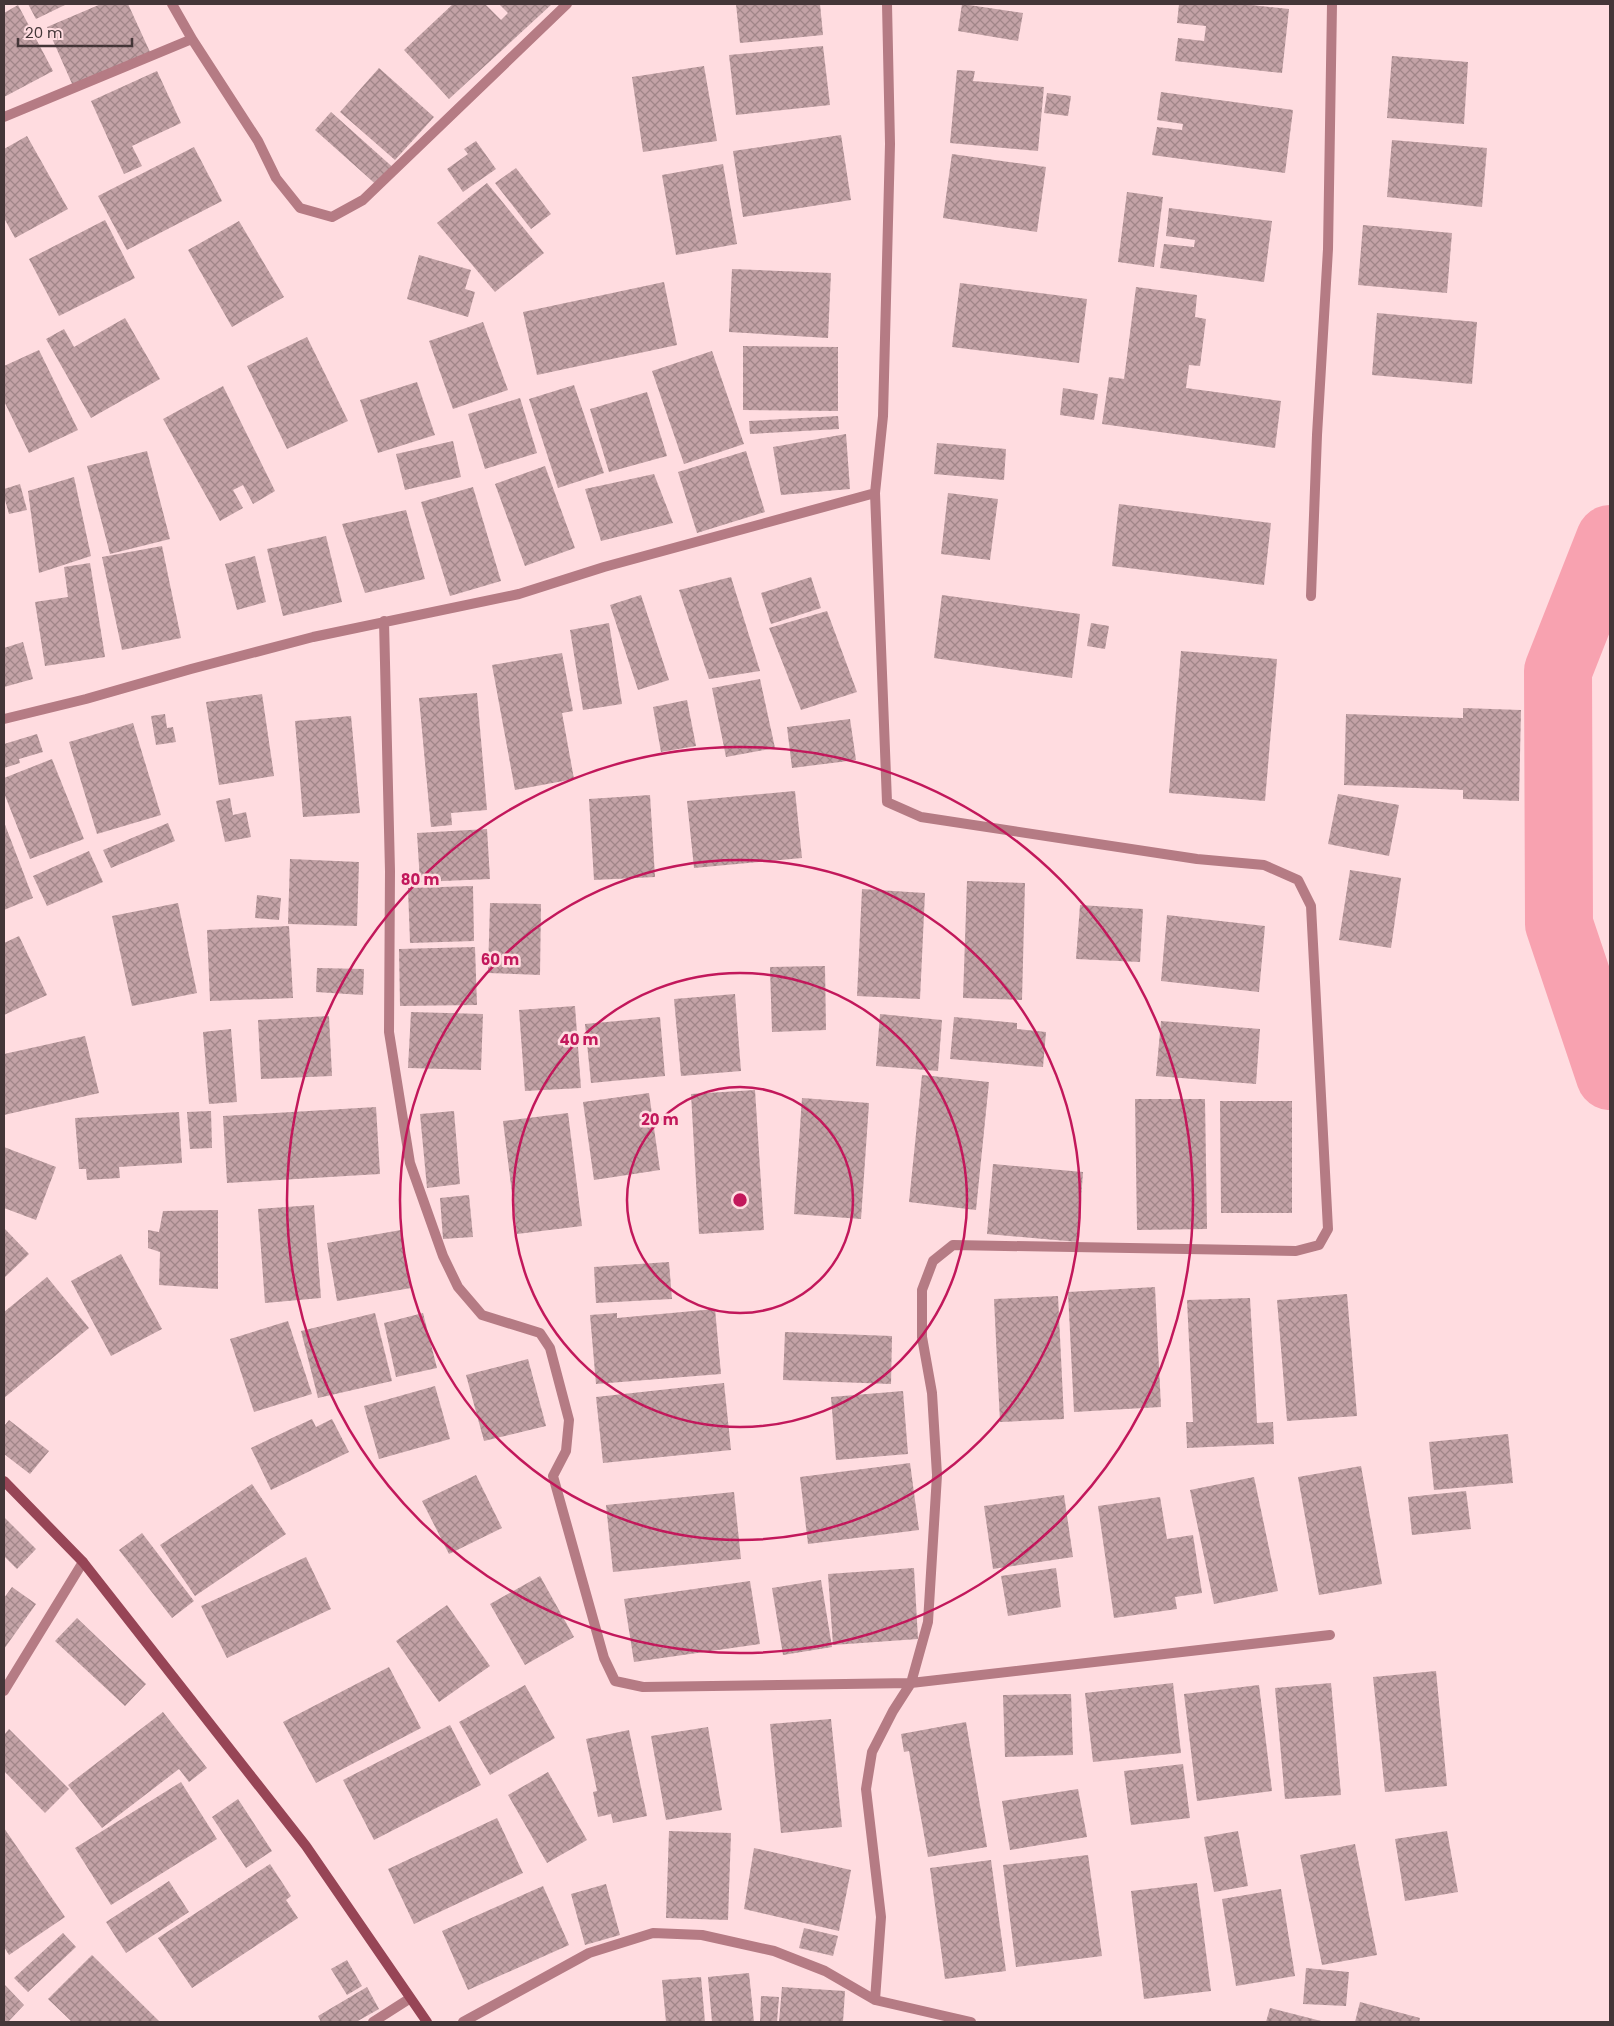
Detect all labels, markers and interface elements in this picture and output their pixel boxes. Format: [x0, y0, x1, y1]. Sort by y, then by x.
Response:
scale bar [18, 15, 131, 47]
text: 20 m [25, 22, 63, 43]
text: 80 m [401, 869, 439, 890]
text: 60 m [481, 949, 519, 970]
text: 40 m [559, 1029, 599, 1050]
text: 20 m [641, 1109, 679, 1130]
centre of rings [731, 1191, 749, 1209]

